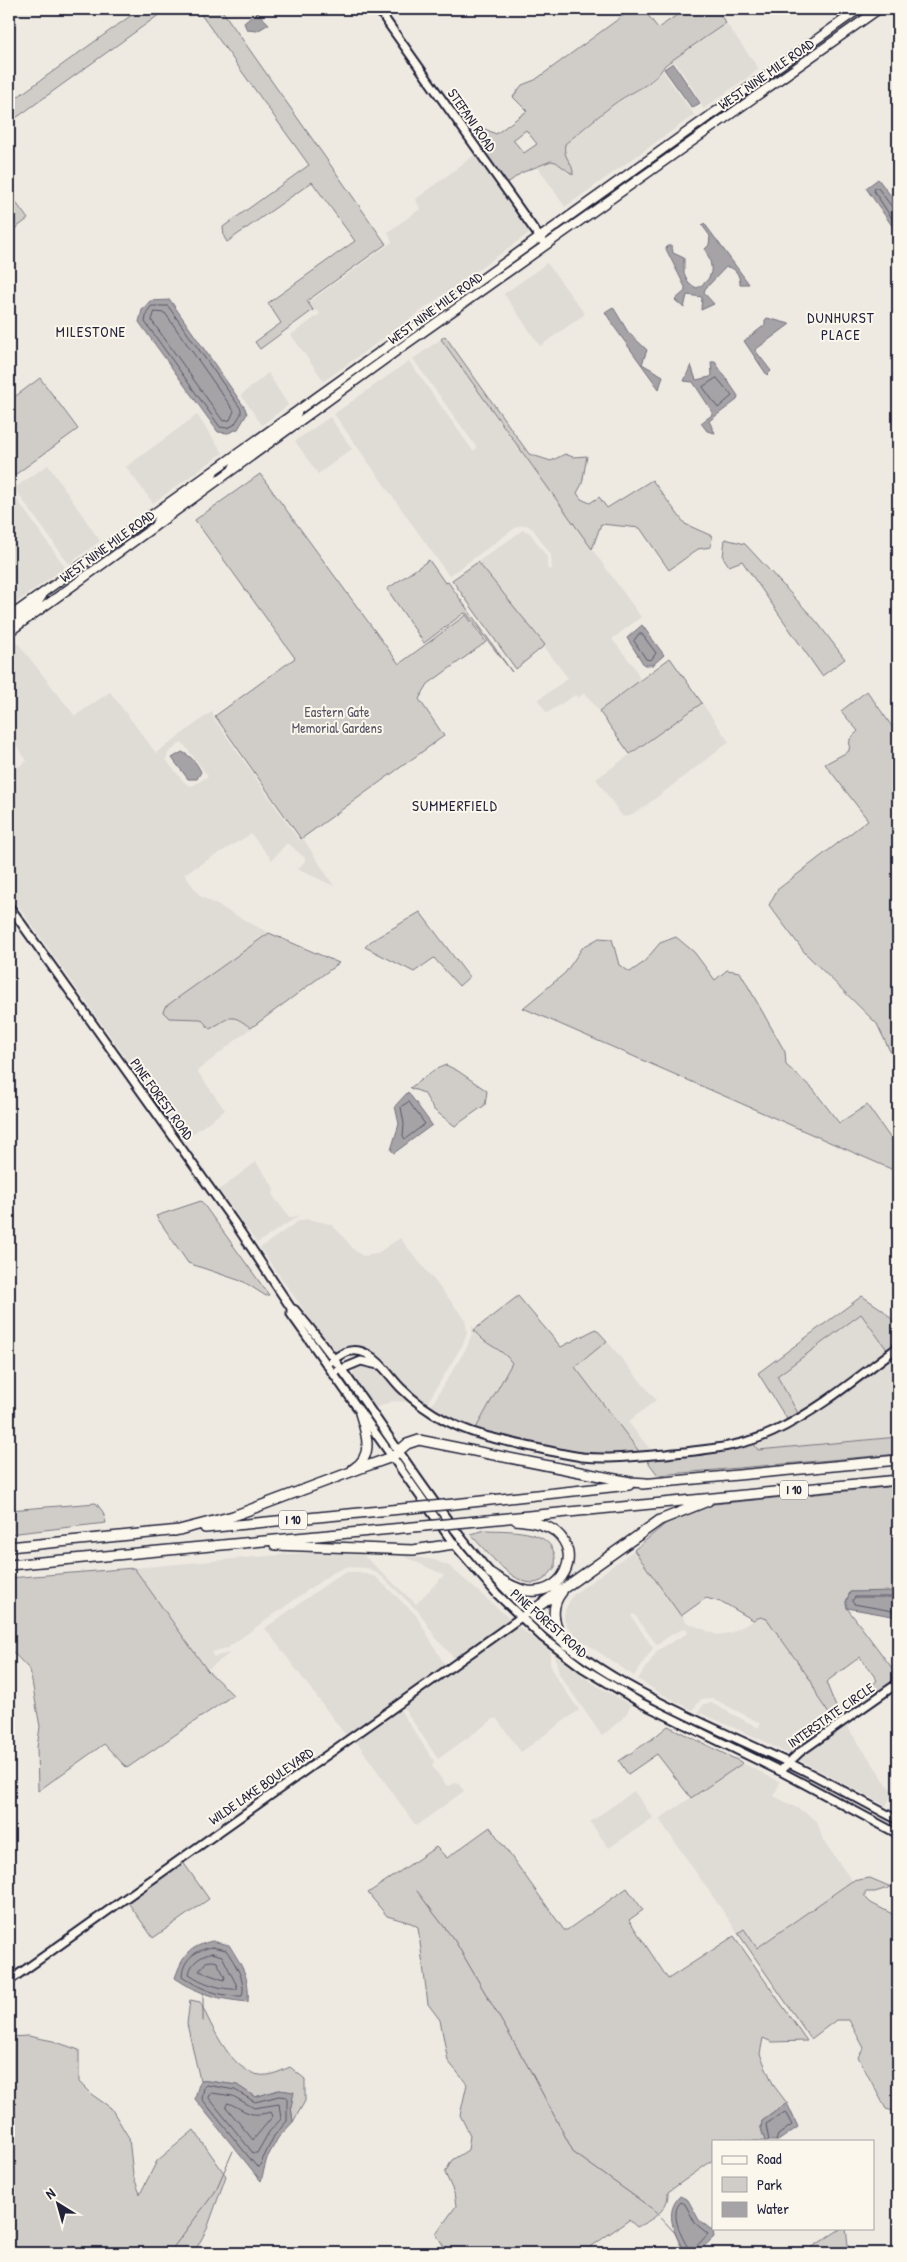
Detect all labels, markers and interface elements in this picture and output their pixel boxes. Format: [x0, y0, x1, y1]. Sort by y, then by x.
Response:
street label: WEST NINE MILE ROAD [714, 33, 818, 114]
street label: STEFANI ROAD [444, 84, 501, 155]
street label: WEST NINE MILE ROAD [384, 267, 486, 348]
district label: DUNHURST PLACE [807, 307, 875, 345]
district label: MILESTONE [56, 321, 126, 342]
street label: WEST NINE MILE ROAD [56, 505, 158, 586]
park label: Eastern Gate Memorial Gardens [292, 702, 382, 737]
district label: SUMMERFIELD [412, 795, 498, 816]
street label: PINE FOREST ROAD [126, 1054, 199, 1144]
road number: I 10 [780, 1480, 808, 1500]
road number: I 10 [279, 1510, 307, 1530]
street label: PINE FOREST ROAD [507, 1584, 592, 1662]
street label: INTERSTATE CIRCLE [783, 1678, 878, 1752]
street label: WILDE LAKE BOULEVARD [205, 1742, 317, 1829]
legend [712, 2140, 874, 2230]
text: Road [757, 2148, 782, 2169]
text: Park [757, 2174, 782, 2195]
north arrow [32, 2180, 82, 2230]
text: N [41, 2183, 59, 2203]
text: Water [757, 2198, 789, 2219]

